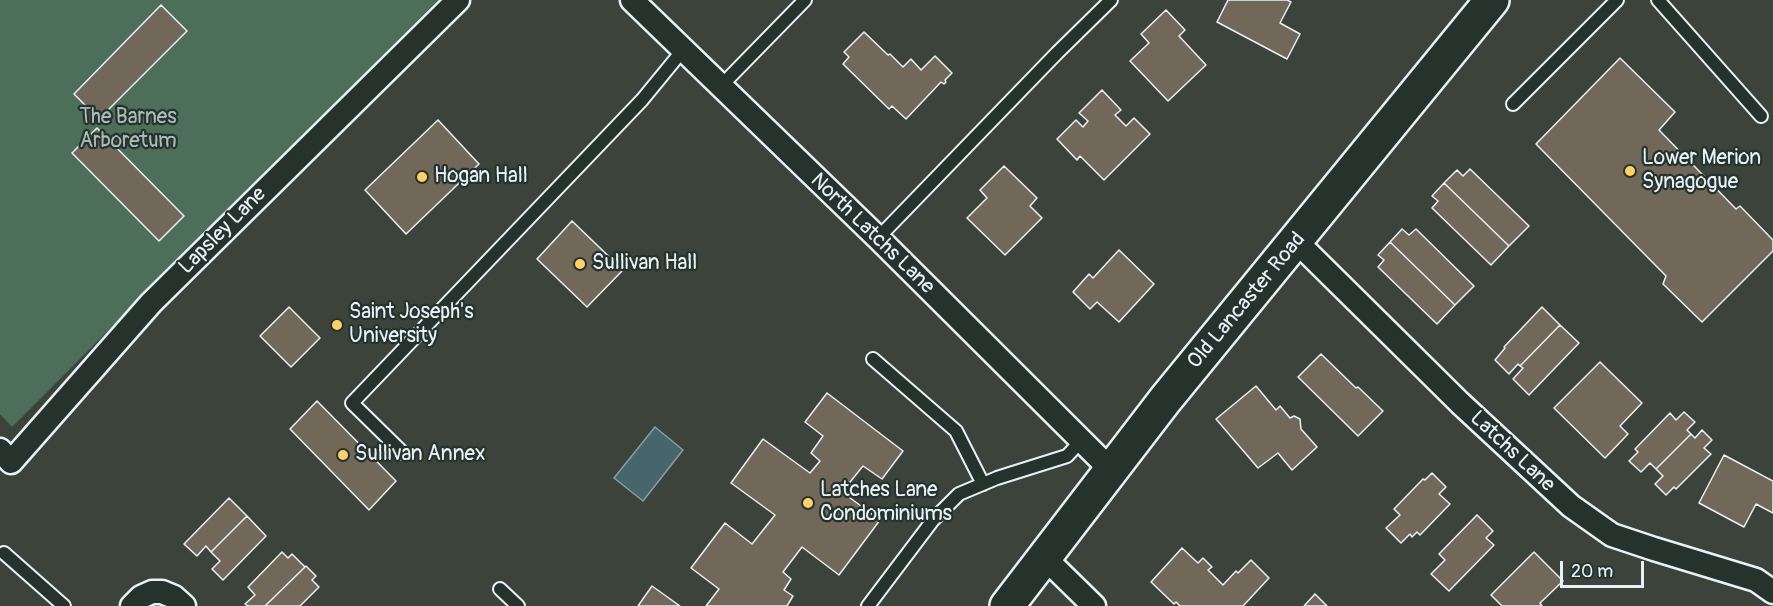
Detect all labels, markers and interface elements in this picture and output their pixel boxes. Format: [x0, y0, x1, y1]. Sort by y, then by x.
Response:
park label: The Barnes Arboretum [79, 105, 177, 155]
place label: Lower Merion Synagogue [1642, 146, 1761, 196]
place label: Hogan Hall [434, 164, 528, 190]
marker: Lower Merion Synagogue [1623, 164, 1637, 178]
street label: North Latchs Lane [805, 168, 939, 300]
marker: Hogan Hall [415, 170, 429, 184]
street label: Lapsley Lane [174, 182, 272, 280]
street label: Old Lancaster Road [1183, 228, 1311, 374]
place label: Sullivan Hall [592, 251, 697, 277]
marker: Sullivan Hall [573, 257, 587, 271]
place label: Saint Joseph's University [349, 300, 474, 350]
marker: Saint Joseph's University [330, 318, 344, 332]
street label: Latchs Lane [1464, 406, 1560, 498]
place label: Sullivan Annex [355, 442, 485, 468]
marker: Sullivan Annex [336, 448, 350, 462]
place label: Latches Lane Condominiums [820, 478, 952, 528]
marker: Latches Lane Condominiums [801, 496, 815, 510]
scale bar [1563, 549, 1647, 587]
text: 20 m [1571, 560, 1613, 583]

